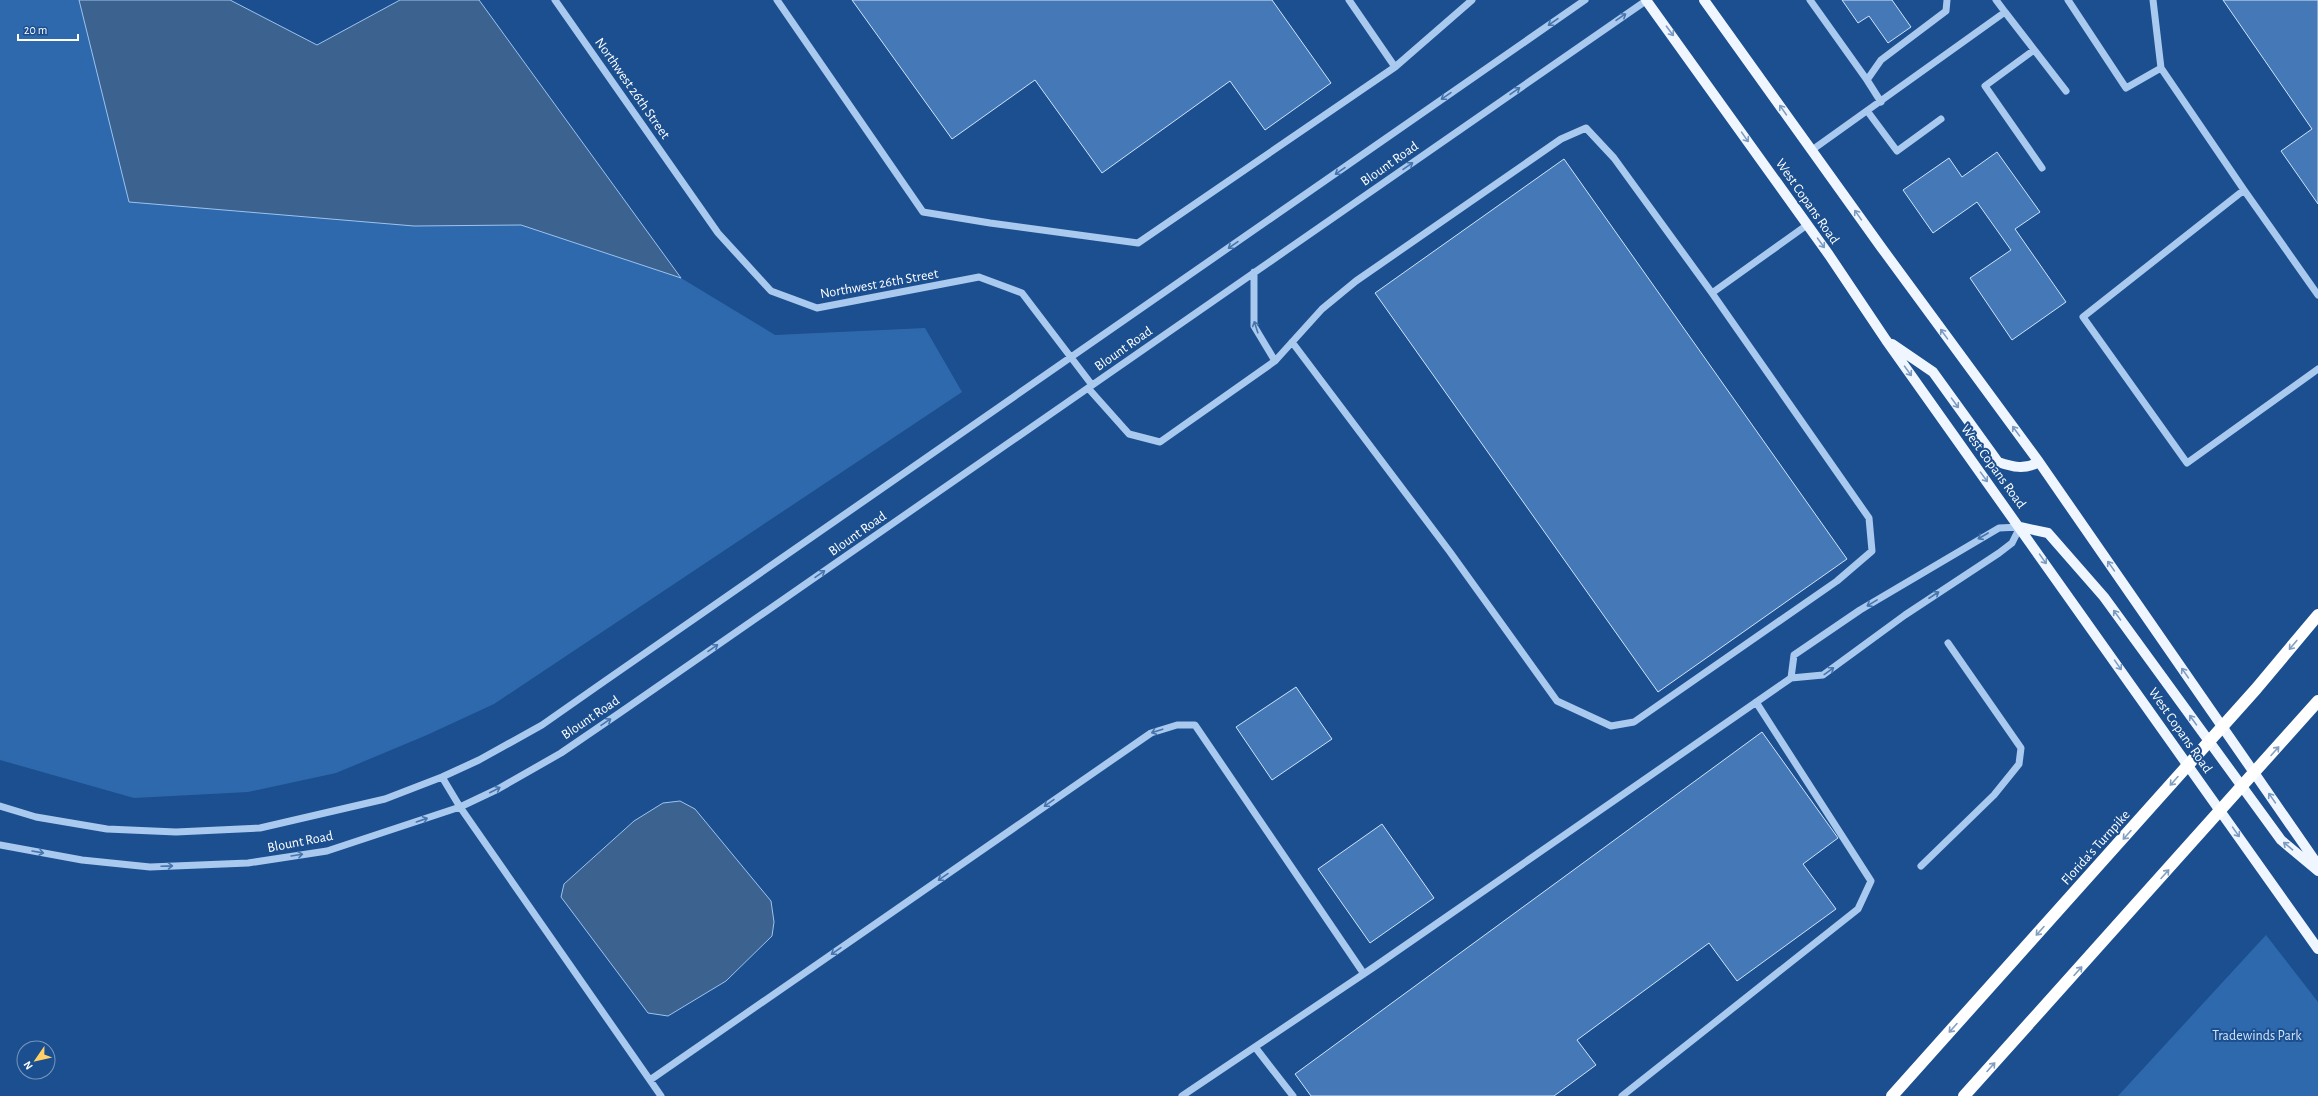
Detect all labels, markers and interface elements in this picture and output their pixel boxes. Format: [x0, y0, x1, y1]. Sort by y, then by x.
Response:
one-way arrow [1616, 13, 1627, 21]
scale bar [18, 16, 78, 42]
one-way arrow [1548, 18, 1559, 26]
text: 20 m [24, 24, 47, 36]
one-way arrow [1666, 26, 1674, 37]
street label: Northwest 26th Street [592, 36, 673, 142]
one-way arrow [1509, 87, 1520, 95]
one-way arrow [1441, 92, 1452, 100]
one-way arrow [1779, 104, 1787, 115]
one-way arrow [1741, 132, 1749, 143]
street label: Blount Road [1358, 139, 1421, 189]
street label: West Copans Road [1773, 157, 1842, 247]
one-way arrow [1402, 162, 1413, 170]
one-way arrow [1334, 167, 1345, 175]
one-way arrow [1854, 210, 1862, 221]
one-way arrow [1817, 238, 1825, 249]
one-way arrow [1228, 241, 1239, 249]
street label: Northwest 26th Street [819, 267, 940, 301]
one-way arrow [1252, 321, 1259, 333]
street label: Blount Road [1092, 324, 1155, 374]
one-way arrow [1940, 328, 1948, 339]
one-way arrow [1904, 366, 1912, 377]
one-way arrow [1951, 397, 1959, 408]
street label: West Copans Road [1958, 422, 2028, 511]
one-way arrow [2011, 426, 2020, 437]
one-way arrow [1980, 471, 1988, 482]
street label: Blount Road [826, 509, 889, 559]
one-way arrow [1978, 533, 1990, 541]
one-way arrow [2039, 553, 2047, 564]
one-way arrow [2107, 561, 2115, 572]
one-way arrow [814, 570, 825, 578]
one-way arrow [1928, 591, 1940, 599]
one-way arrow [1867, 599, 1878, 607]
one-way arrow [2113, 609, 2121, 620]
one-way arrow [2288, 640, 2297, 651]
one-way arrow [707, 644, 718, 652]
one-way arrow [2114, 659, 2122, 670]
one-way arrow [1823, 667, 1834, 675]
one-way arrow [2181, 668, 2189, 679]
street label: West Copans Road [2146, 686, 2215, 776]
street label: Blount Road [559, 693, 622, 742]
one-way arrow [2189, 714, 2198, 725]
one-way arrow [600, 718, 611, 726]
one-way arrow [1151, 728, 1164, 735]
one-way arrow [2270, 746, 2279, 756]
one-way arrow [2170, 776, 2179, 786]
one-way arrow [489, 786, 501, 793]
one-way arrow [2268, 793, 2276, 804]
one-way arrow [1044, 799, 1055, 807]
street label: Florida's Turnpike [2059, 808, 2133, 888]
one-way arrow [415, 816, 427, 824]
one-way arrow [2232, 827, 2240, 838]
street label: Blount Road [266, 829, 334, 855]
one-way arrow [2122, 829, 2131, 840]
one-way arrow [2283, 841, 2293, 850]
one-way arrow [32, 848, 45, 856]
one-way arrow [290, 851, 303, 859]
one-way arrow [160, 863, 173, 870]
one-way arrow [2160, 869, 2169, 879]
one-way arrow [937, 873, 948, 881]
one-way arrow [2035, 926, 2044, 937]
one-way arrow [830, 947, 841, 955]
one-way arrow [2073, 965, 2082, 976]
one-way arrow [1948, 1023, 1958, 1033]
park label: Tradewinds Park [2212, 1029, 2302, 1043]
north arrow [16, 1040, 56, 1080]
text: N [21, 1059, 35, 1072]
one-way arrow [1986, 1062, 1995, 1072]

